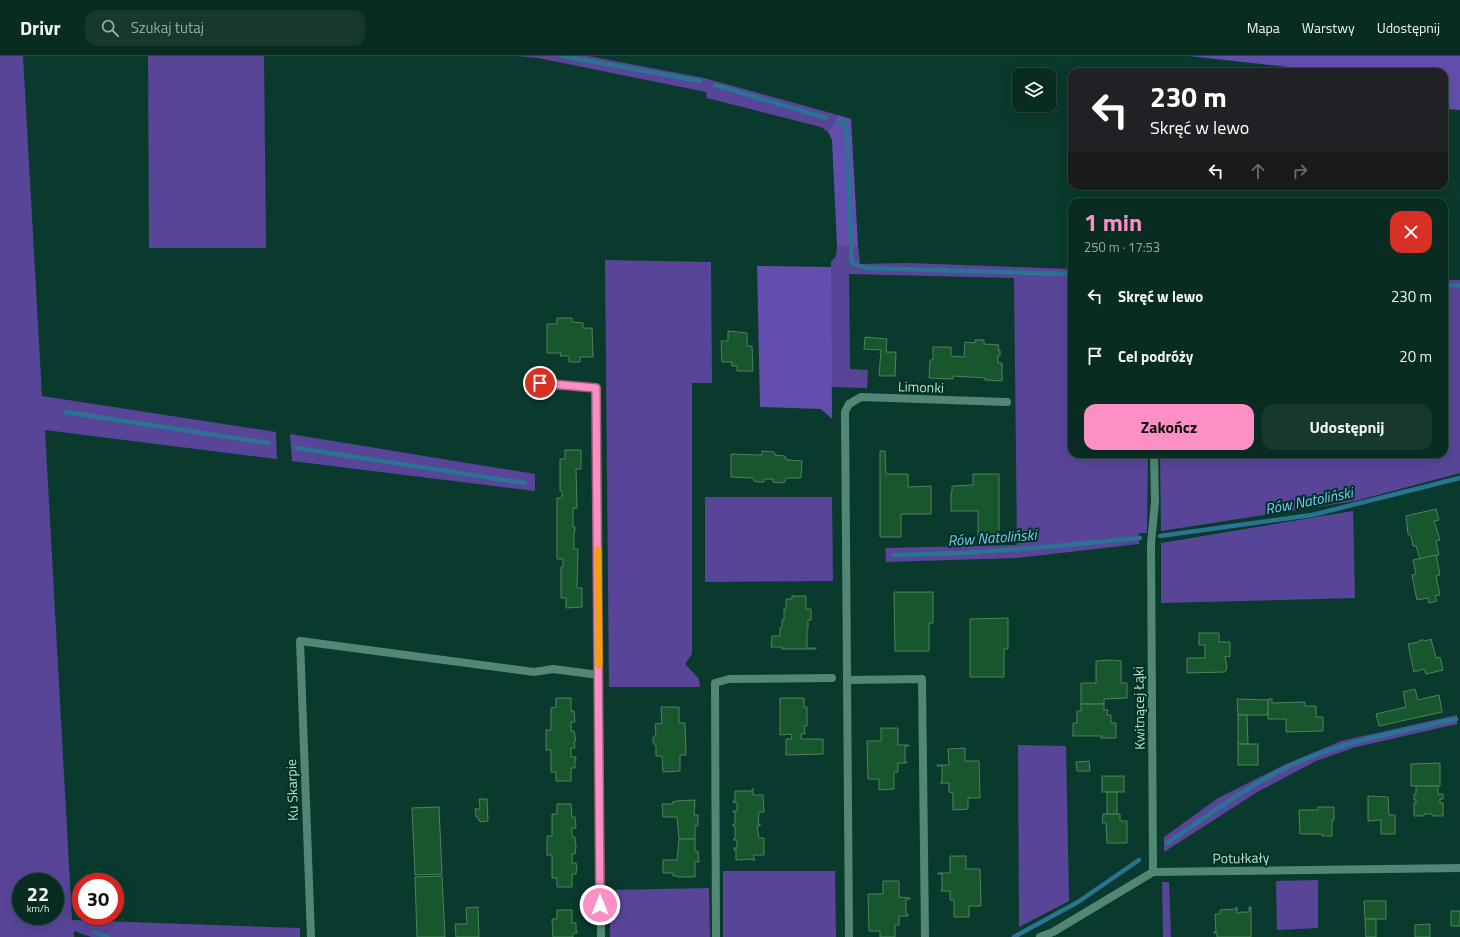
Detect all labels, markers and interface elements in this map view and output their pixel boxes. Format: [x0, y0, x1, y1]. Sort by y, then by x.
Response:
search box [85, 10, 365, 46]
text: Drivr [20, 13, 61, 42]
text: Szukaj tutaj [131, 16, 204, 39]
icon: search [99, 17, 121, 39]
text: Mapa [1247, 17, 1280, 38]
text: Warstwy [1302, 17, 1355, 38]
text: Udostępnij [1377, 17, 1440, 38]
map controls [1012, 68, 1056, 112]
button: layers [1012, 68, 1056, 112]
text: 230 m [1150, 75, 1227, 118]
icon: left [1084, 84, 1136, 136]
text: Skręć w lewo [1150, 114, 1249, 141]
icon: left [1205, 160, 1227, 182]
icon: ahead [1247, 160, 1269, 182]
icon: right [1289, 160, 1311, 182]
text: 1 min [1084, 204, 1142, 240]
button: close [1390, 211, 1432, 253]
text: 250 m · 17:53 [1084, 237, 1160, 257]
icon: left [1084, 285, 1106, 307]
text: Skręć w lewo [1118, 285, 1203, 308]
text: 230 m [1391, 285, 1432, 308]
icon: arrive [1084, 345, 1106, 367]
text: Cel podróży [1118, 345, 1193, 368]
text: 20 m [1399, 345, 1432, 368]
pin [523, 366, 557, 400]
icon: arrive [529, 372, 551, 394]
street label: Limonki [898, 375, 944, 398]
button: Zakończ [1084, 404, 1254, 450]
button: Udostępnij [1262, 404, 1432, 450]
water label: Rów Natoliński [1263, 480, 1357, 520]
water label: Rów Natoliński [947, 523, 1039, 552]
street label: Kwitnącej Łąki [1127, 666, 1150, 750]
street label: Ku Skarpie [280, 759, 303, 821]
street label: Potułkały [1212, 846, 1270, 868]
speed limit sign: 30 [72, 873, 124, 925]
text: 22 [27, 878, 49, 909]
position arrow [579, 884, 621, 926]
text: km/h [27, 901, 49, 916]

